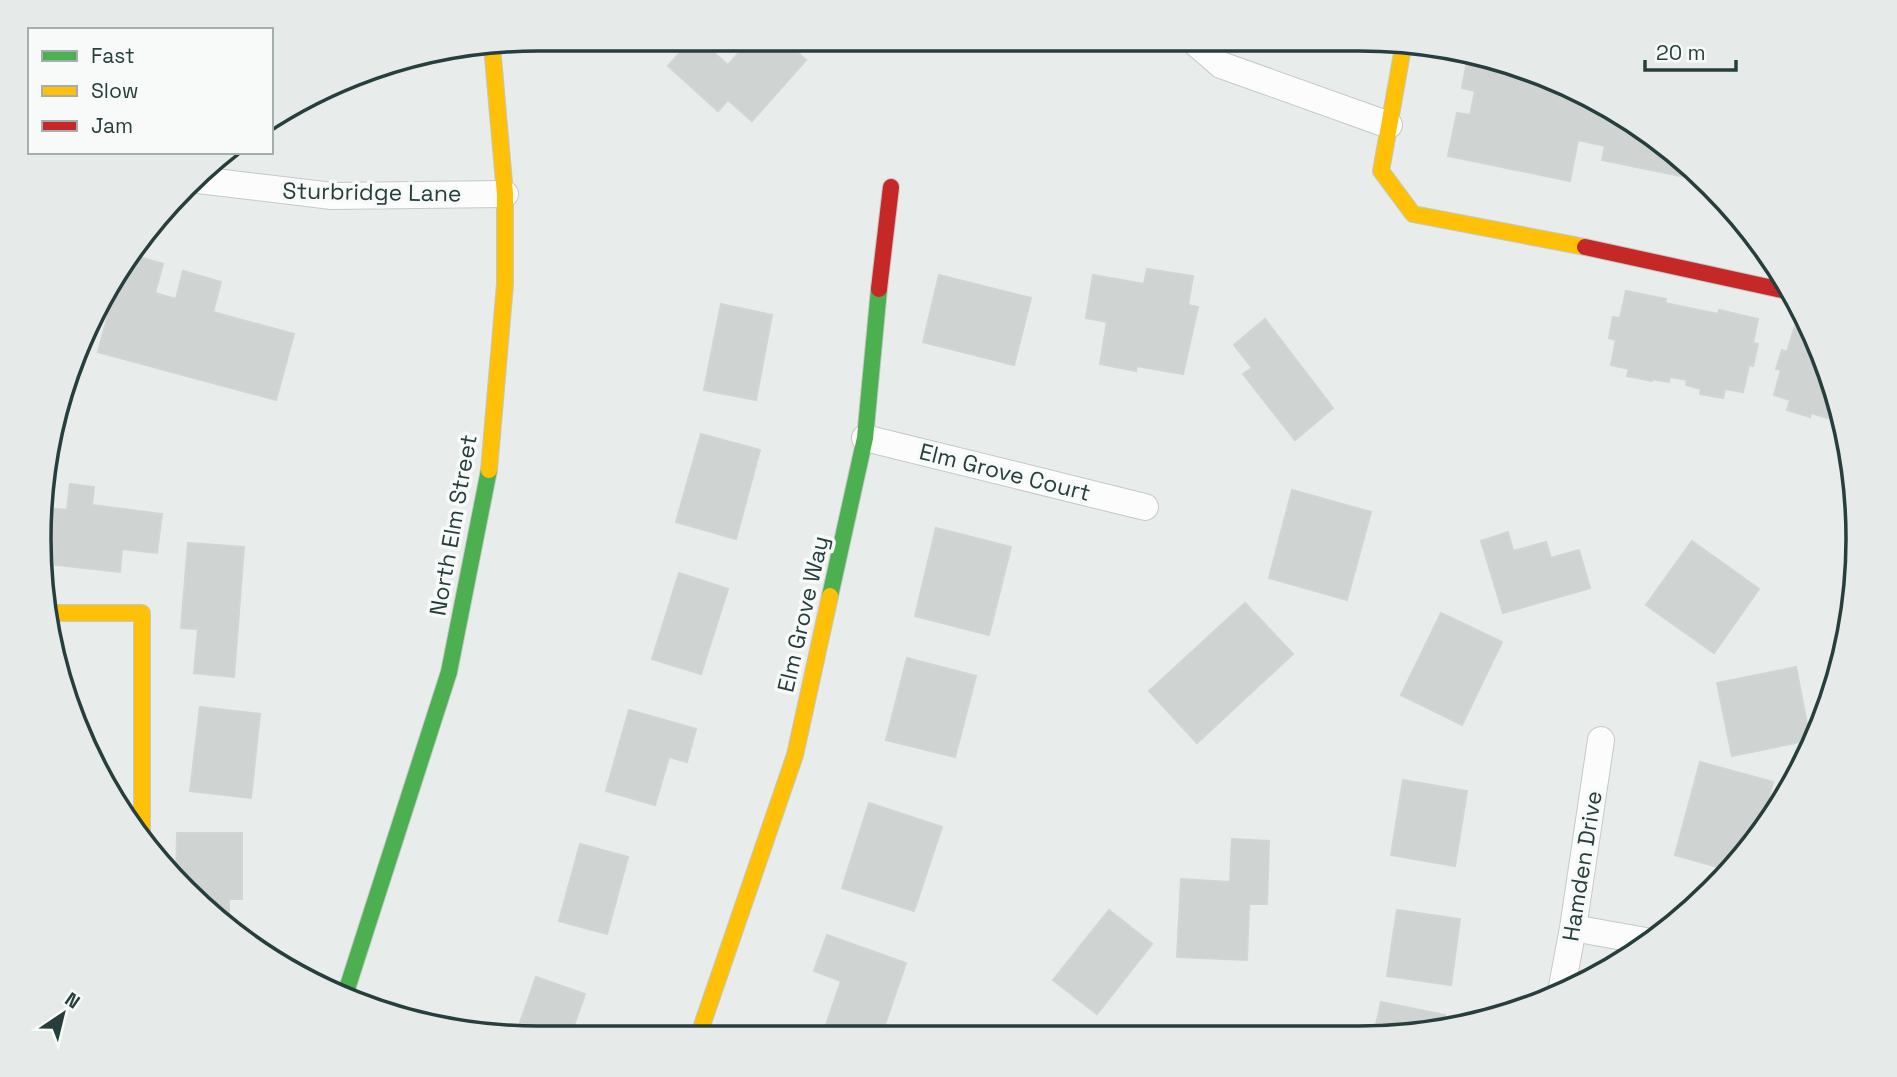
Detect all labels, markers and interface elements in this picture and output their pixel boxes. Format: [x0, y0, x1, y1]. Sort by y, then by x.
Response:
legend [28, 28, 273, 154]
scale bar [1645, 28, 1736, 72]
text: 20 m [1656, 39, 1706, 66]
text: Fast [91, 42, 135, 69]
text: Slow [91, 77, 139, 104]
text: Jam [91, 112, 133, 139]
street label: Sturbridge Lane [282, 175, 462, 209]
street label: North Elm Street [422, 432, 484, 618]
street label: Elm Grove Court [916, 436, 1094, 508]
street label: Elm Grove Way [770, 533, 836, 695]
street label: Hamden Drive [1555, 789, 1609, 943]
north arrow [28, 979, 98, 1049]
text: N [60, 987, 85, 1014]

